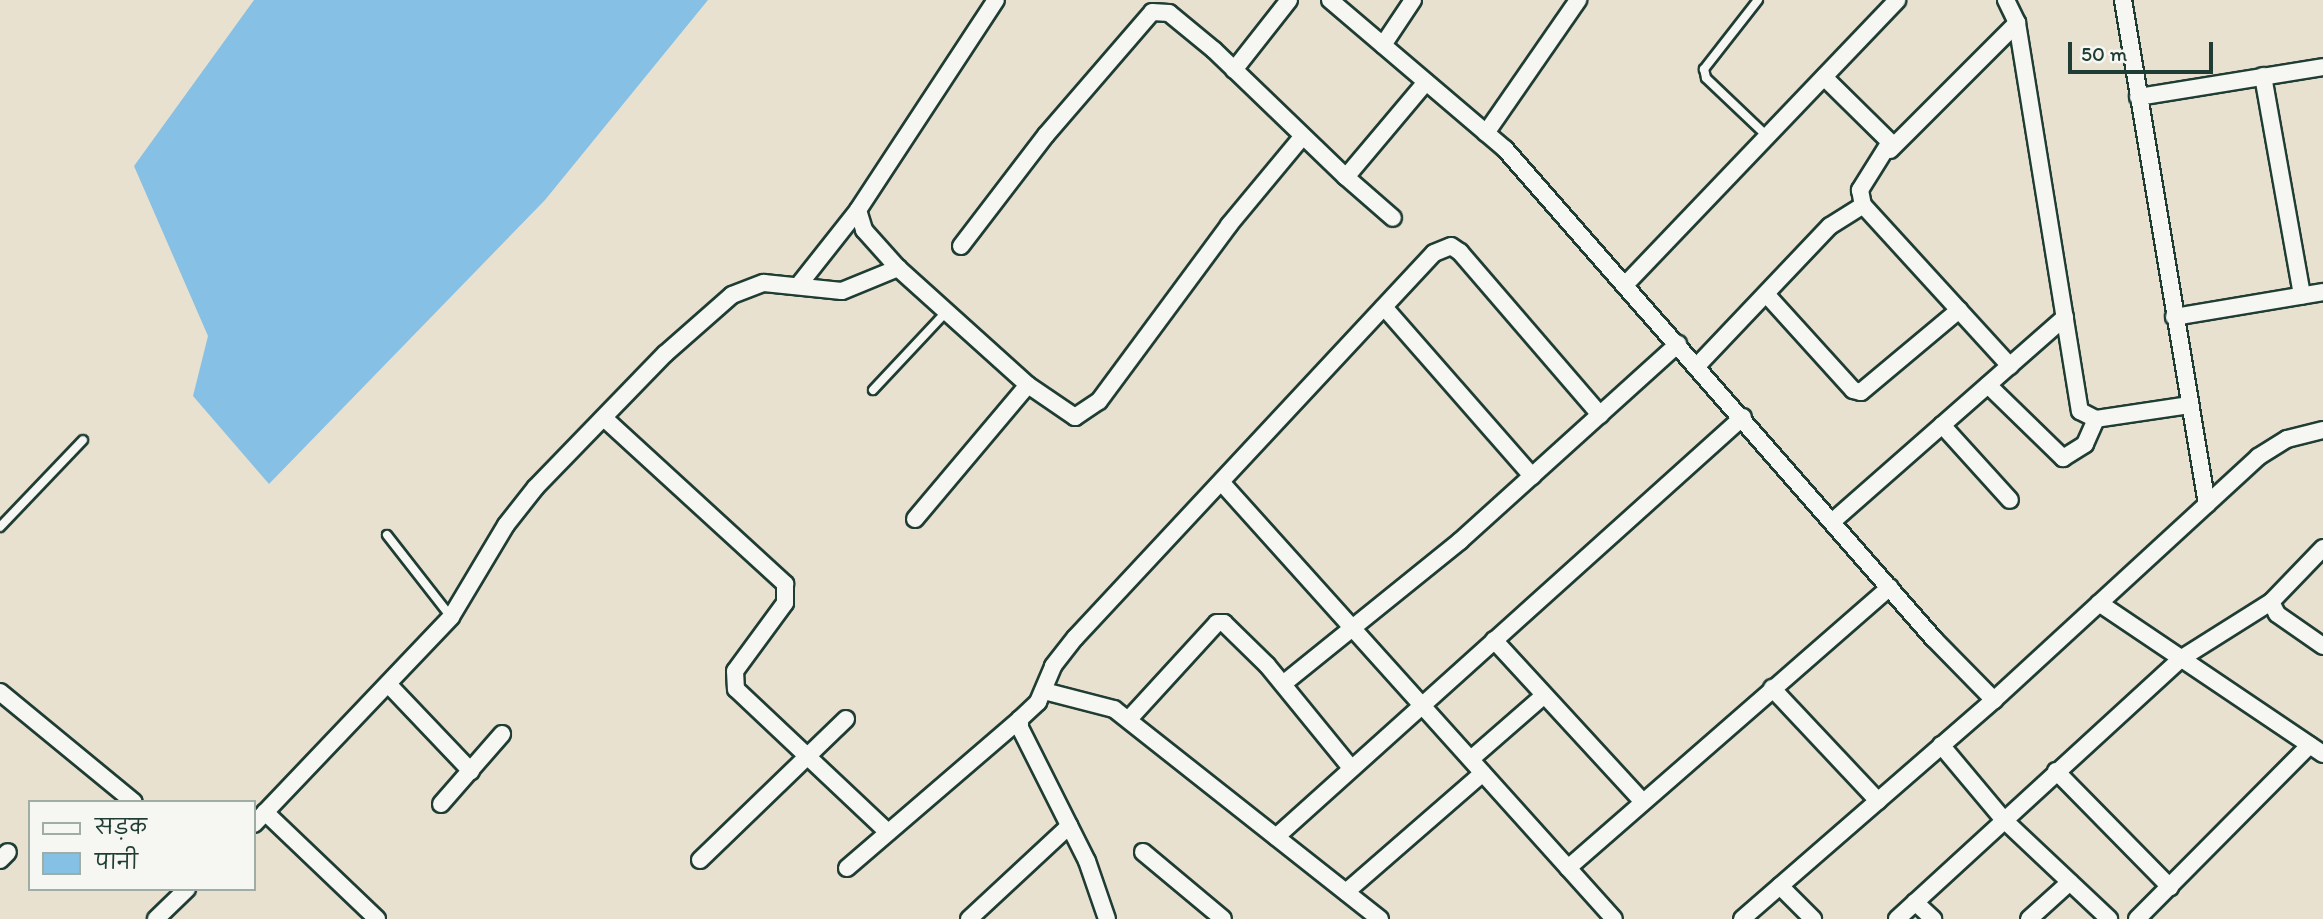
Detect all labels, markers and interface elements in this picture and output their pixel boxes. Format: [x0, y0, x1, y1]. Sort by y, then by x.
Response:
scale bar [2071, 28, 2216, 72]
text: 50 m [2081, 41, 2127, 66]
legend [28, 800, 256, 891]
text: सड़क [95, 814, 147, 839]
text: पानी [95, 849, 138, 874]

